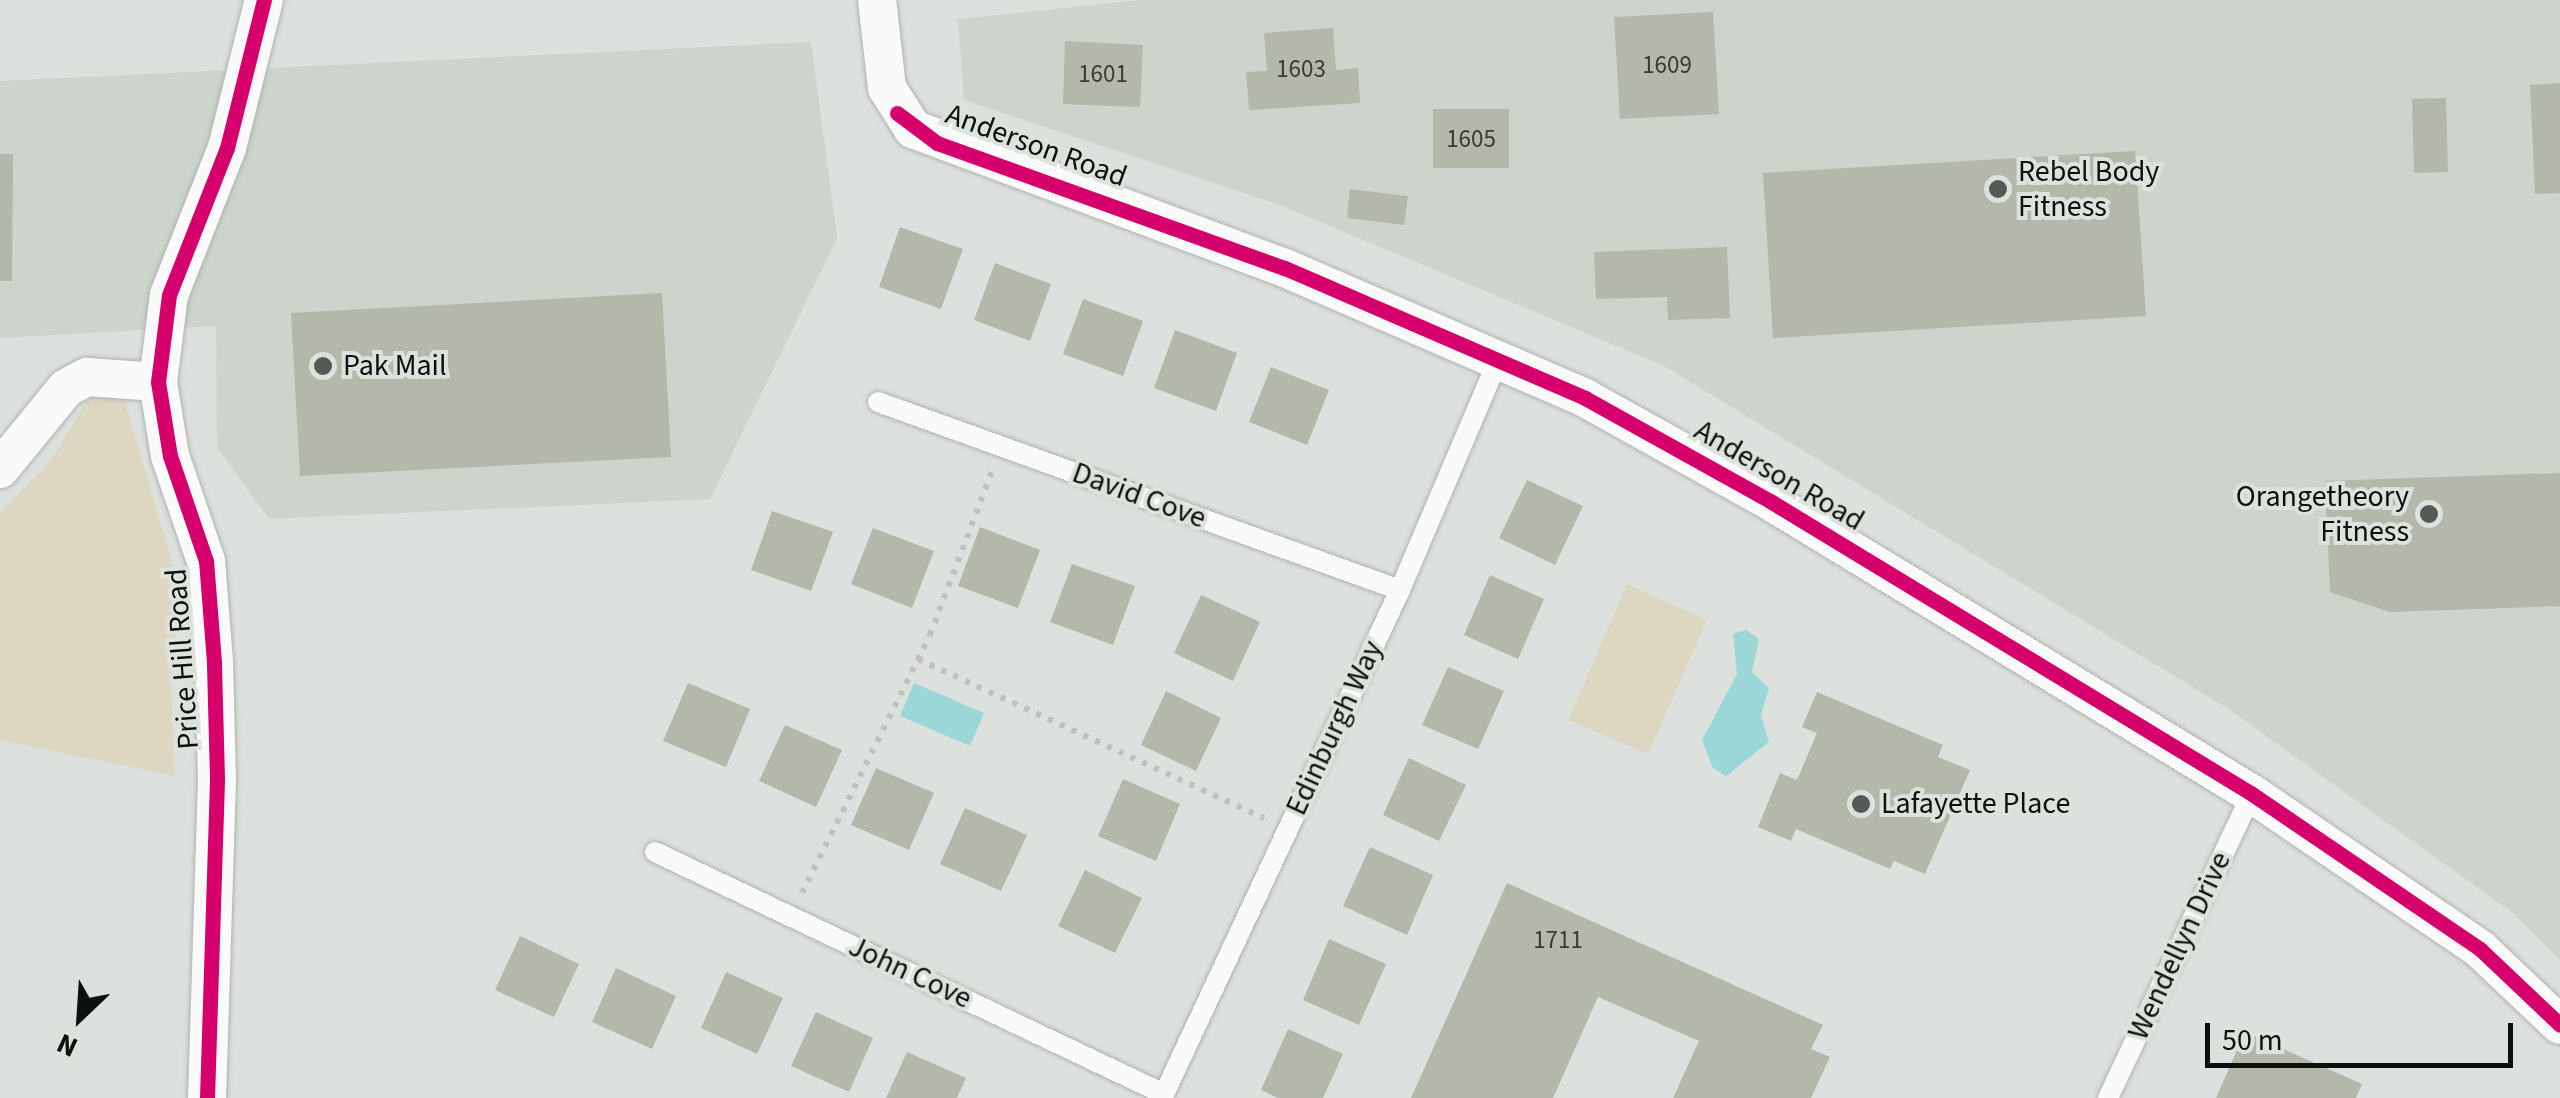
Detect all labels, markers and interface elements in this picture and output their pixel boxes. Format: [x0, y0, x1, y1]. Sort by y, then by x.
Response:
house number: 1609 [1642, 50, 1692, 80]
house number: 1603 [1276, 54, 1326, 84]
house number: 1601 [1078, 59, 1128, 89]
street label: Anderson Road [940, 97, 1132, 195]
house number: 1605 [1446, 124, 1496, 154]
place label: Rebel Body Fitness [2018, 154, 2159, 224]
marker: Rebel Body Fitness [1987, 178, 2009, 200]
place label: Pak Mail [343, 348, 447, 384]
marker: Pak Mail [312, 355, 334, 377]
street label: Anderson Road [1688, 413, 1870, 539]
street label: David Cove [1067, 455, 1211, 537]
place label: Orangetheory Fitness [2236, 479, 2409, 550]
marker: Orangetheory Fitness [2418, 503, 2440, 525]
street label: Price Hill Road [159, 567, 207, 751]
street label: Edinburgh Way [1279, 635, 1391, 821]
place label: Lafayette Place [1881, 786, 2070, 822]
marker: Lafayette Place [1850, 793, 1872, 815]
street label: Wendellyn Drive [2121, 846, 2239, 1046]
house number: 1711 [1533, 925, 1583, 955]
street label: John Cove [843, 929, 977, 1017]
north arrow [30, 968, 130, 1068]
scale bar [2210, 1003, 2518, 1065]
text: 50 m [2222, 1019, 2283, 1062]
text: N [50, 1023, 84, 1067]

